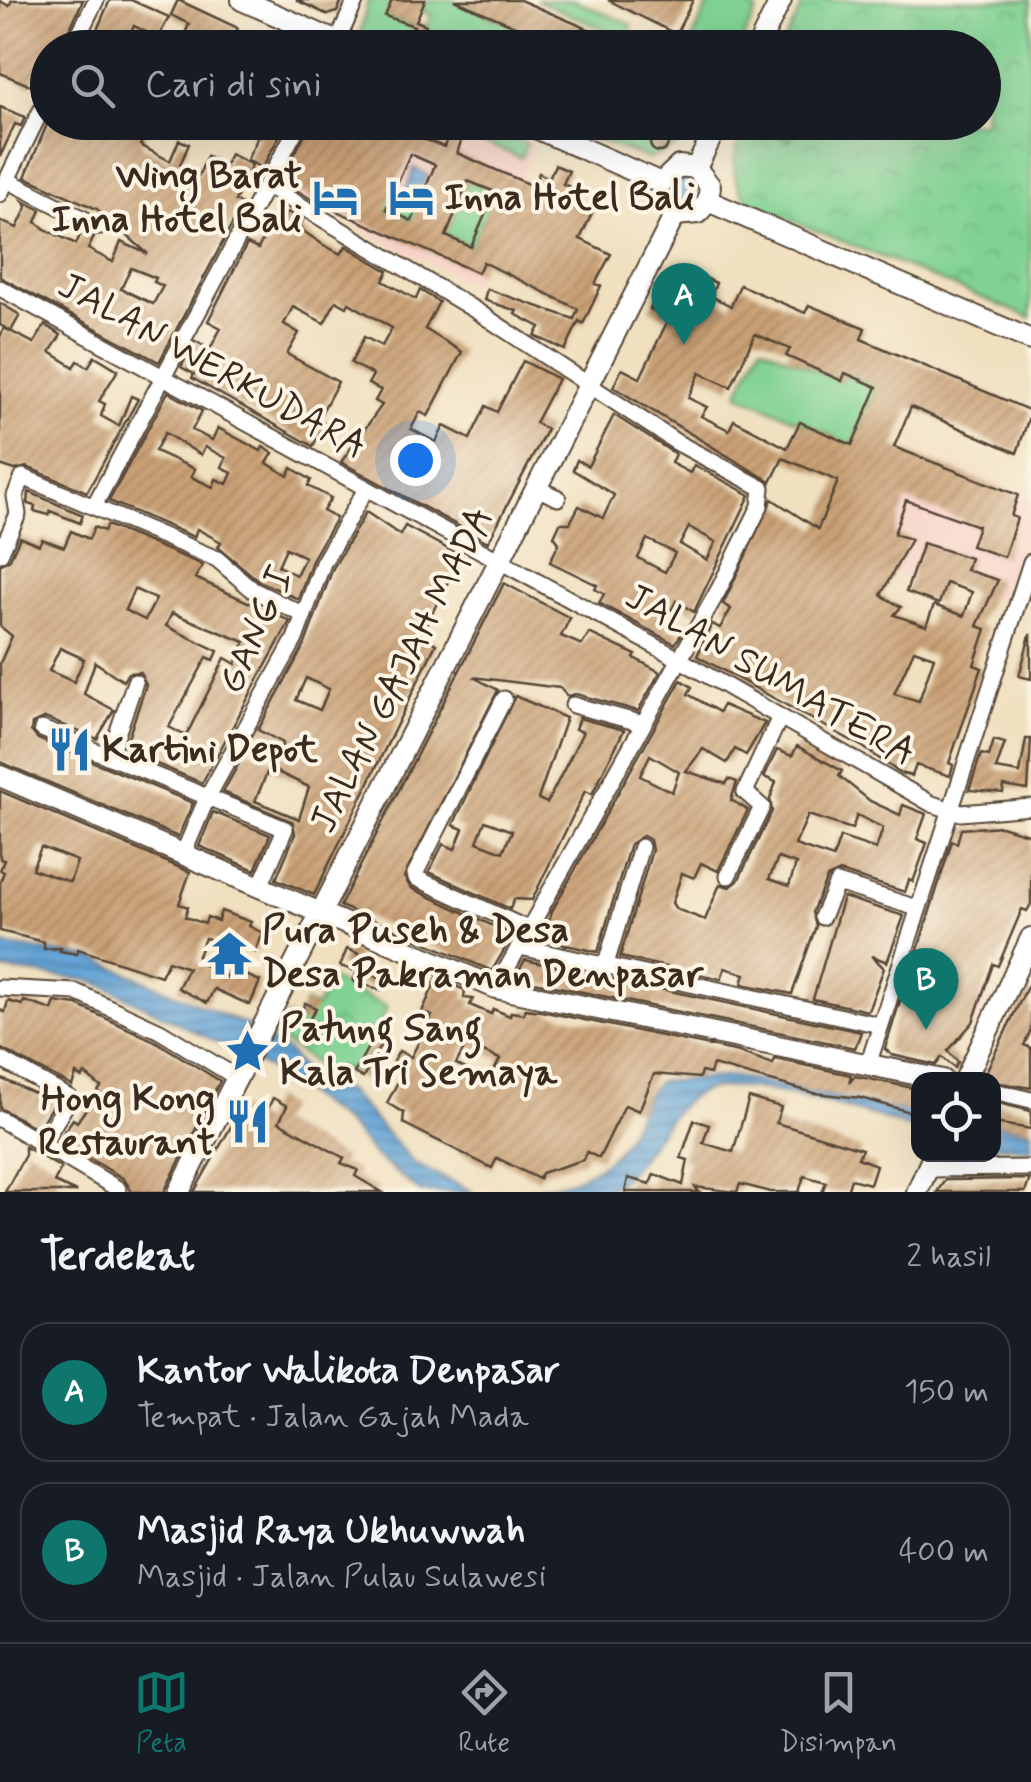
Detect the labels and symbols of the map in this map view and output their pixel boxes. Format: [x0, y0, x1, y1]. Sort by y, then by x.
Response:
place label: Wing Barat Inna Hotel Bali [51, 152, 302, 245]
hotel icon: Wing Barat Inna Hotel Bali [311, 174, 359, 222]
hotel icon: Inna Hotel Bali [387, 174, 435, 222]
place label: Inna Hotel Bali [444, 174, 695, 223]
street label: JALAN WERKUDARA [49, 262, 375, 472]
pin: A [652, 262, 716, 345]
your location [390, 435, 441, 486]
street label: JALAN GAJAH MADA [300, 499, 506, 841]
street label: GANG I [207, 559, 307, 701]
street label: JALAN SUMATERA [616, 573, 924, 779]
restaurant icon: Kartini Depot [45, 726, 93, 774]
place label: Kartini Depot [102, 726, 318, 775]
place label: Pura Puseh & Desa Desa Pakraman Denpasar [262, 907, 704, 1000]
temple icon: Pura Puseh & Desa Desa Pakraman Denpasar [205, 929, 253, 977]
pin: B [894, 948, 958, 1030]
place label: Patung Sang Kala Tri Semaya [280, 1005, 558, 1098]
place icon: Patung Sang Kala Tri Semaya [223, 1027, 271, 1075]
place label: Hong Kong Restaurant [38, 1075, 215, 1168]
restaurant icon: Hong Kong Restaurant [224, 1097, 272, 1145]

